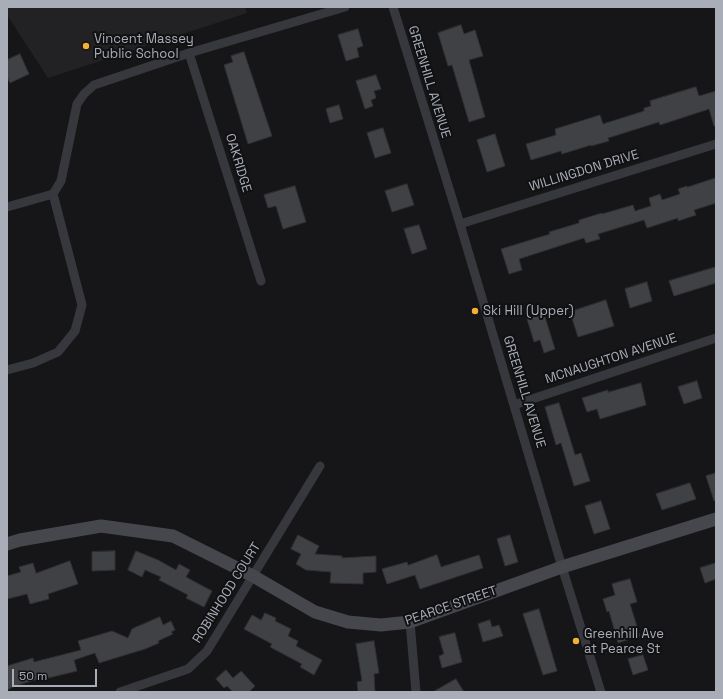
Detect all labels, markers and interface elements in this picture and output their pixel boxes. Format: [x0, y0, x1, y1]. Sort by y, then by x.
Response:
street label: GREENHILL AVENUE [404, 24, 454, 140]
place label: Vincent Massey Public School [94, 31, 194, 62]
marker: Vincent Massey Public School [81, 41, 91, 51]
street label: OAKRIDGE [222, 132, 254, 194]
street label: WILLINGDON DRIVE [527, 147, 641, 195]
place label: Ski Hill (Upper) [483, 303, 574, 319]
marker: Ski Hill (Upper) [470, 306, 480, 316]
street label: MCNAUGHTON AVENUE [543, 330, 679, 388]
street label: GREENHILL AVENUE [499, 334, 549, 450]
street label: ROBINHOOD COURT [190, 540, 264, 646]
street label: PEARCE STREET [403, 583, 499, 629]
place label: Greenhill Ave at Pearce St [584, 626, 664, 657]
marker: Greenhill Ave at Pearce St [571, 636, 581, 646]
scale bar [14, 661, 99, 687]
text: 50 m [19, 668, 47, 684]

